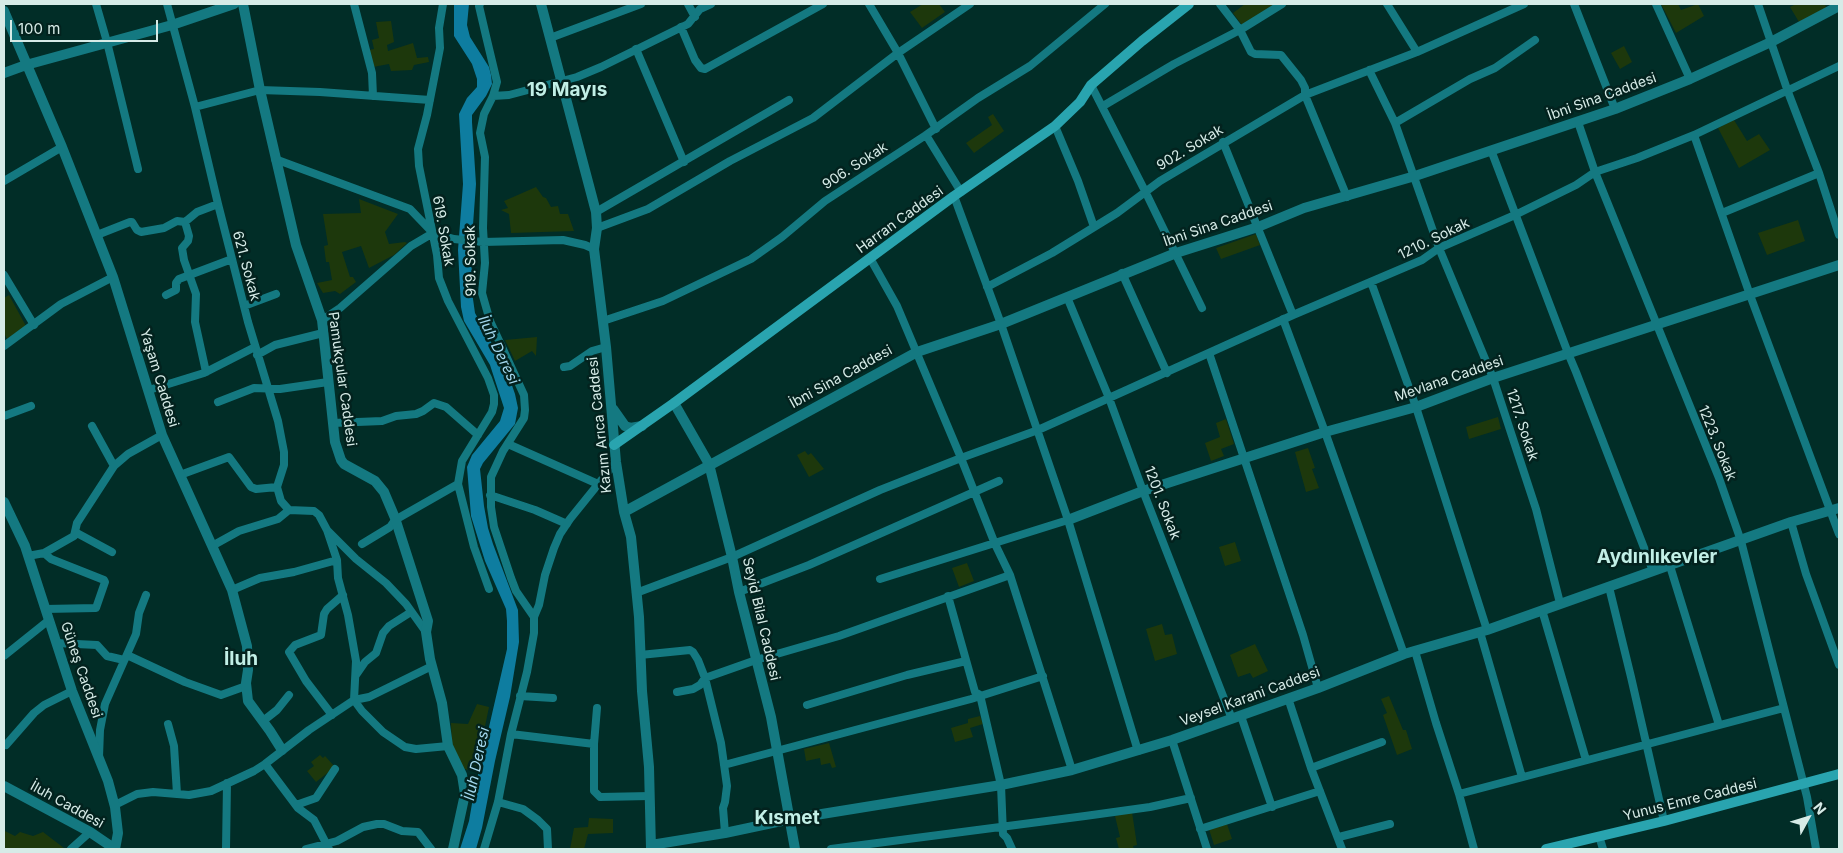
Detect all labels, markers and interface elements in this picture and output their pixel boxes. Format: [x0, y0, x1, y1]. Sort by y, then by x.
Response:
scale bar [12, 10, 160, 42]
text: 100 m [18, 19, 60, 38]
street label: İbni Sina Caddesi [1545, 70, 1659, 124]
district label: 19 Mayıs [527, 79, 607, 101]
street label: 902. Sokak [1154, 122, 1226, 174]
street label: 906. Sokak [819, 139, 891, 193]
street label: Harran Caddesi [853, 183, 947, 257]
street label: 619. Sokak [429, 194, 457, 268]
street label: İbni Sina Caddesi [1161, 197, 1275, 251]
street label: 1210. Sokak [1396, 215, 1472, 263]
street label: 919. Sokak [462, 225, 480, 297]
street label: 621. Sokak [229, 229, 263, 303]
street label: Pamukçular Caddesi [324, 311, 360, 447]
water label: İluh Deresi [474, 312, 522, 388]
street label: Yaşam Caddesi [136, 327, 182, 429]
street label: İbni Sina Caddesi [787, 342, 895, 412]
street label: Mevlana Caddesi [1392, 353, 1506, 405]
street label: Kazım Arıca Caddesi [584, 356, 616, 494]
street label: 1217. Sokak [1502, 387, 1542, 463]
street label: 1223. Sokak [1694, 403, 1740, 483]
street label: 1201. Sokak [1140, 464, 1184, 542]
district label: Aydınlıkevler [1597, 546, 1717, 568]
street label: Seyid Bilal Caddesi [739, 556, 783, 682]
street label: Güneş Caddesi [57, 620, 105, 720]
district label: İluh [224, 648, 258, 670]
street label: Veysel Karani Caddesi [1178, 664, 1322, 730]
water label: İluh Deresi [460, 726, 494, 802]
street label: Yunus Emre Caddesi [1621, 775, 1759, 825]
street label: İluh Caddesi [27, 778, 107, 832]
north arrow [1783, 793, 1833, 843]
text: N [1810, 799, 1830, 818]
district label: Kısmet [754, 807, 820, 829]

